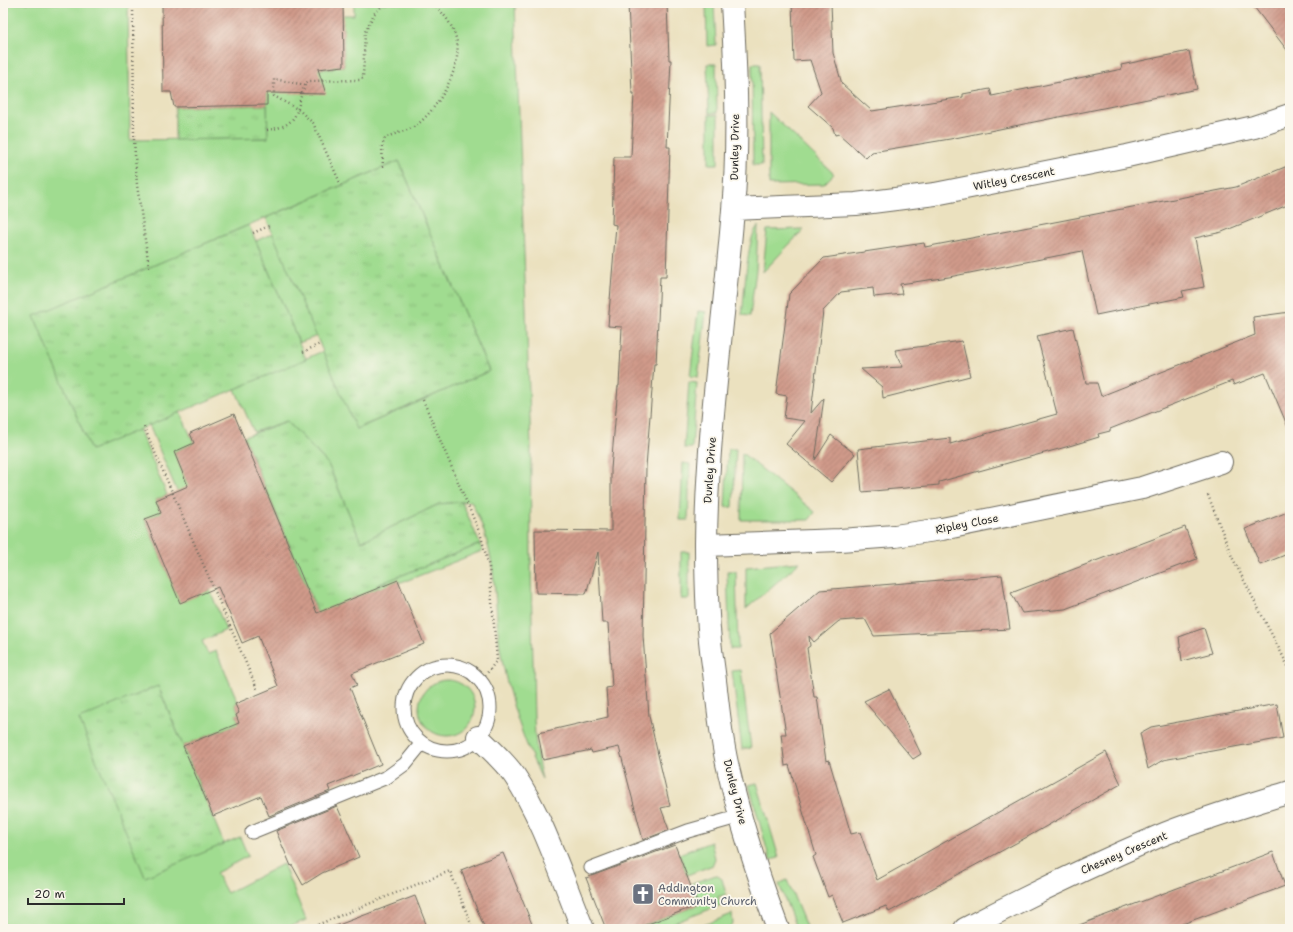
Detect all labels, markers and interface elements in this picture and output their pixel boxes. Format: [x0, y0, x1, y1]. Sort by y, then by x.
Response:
street label: Dunley Drive [727, 114, 743, 180]
street label: Witley Crescent [972, 164, 1056, 194]
street label: Dunley Drive [700, 436, 720, 504]
street label: Ripley Close [934, 511, 1000, 537]
street label: Dunley Drive [720, 758, 750, 826]
street label: Chesney Crescent [1078, 828, 1170, 878]
scale bar [28, 880, 124, 906]
church icon: Addington Community Church [630, 881, 656, 907]
place label: Addington Community Church [658, 881, 757, 909]
text: 20 m [34, 886, 65, 902]

